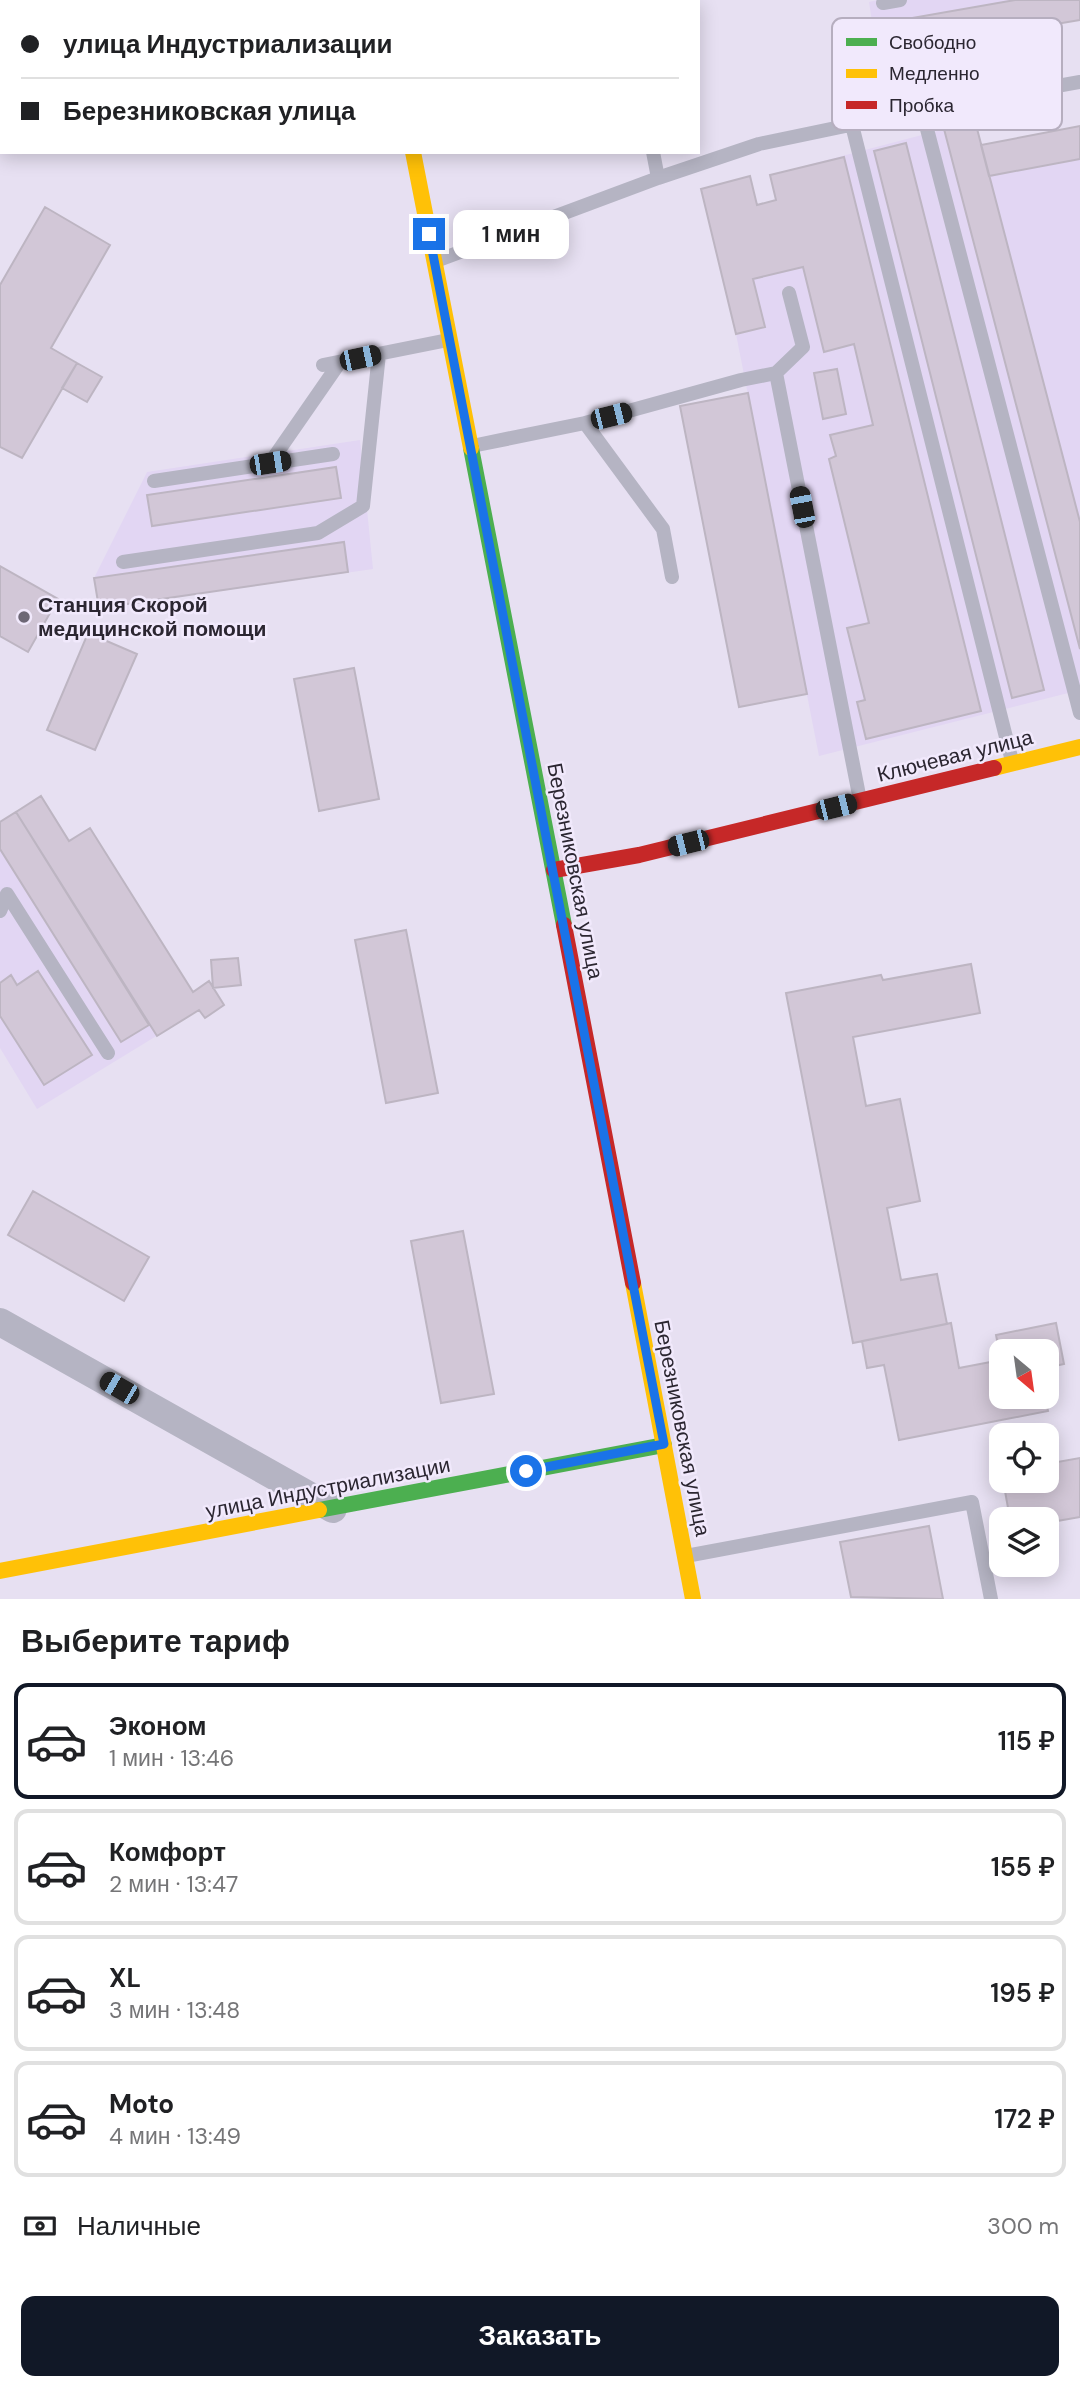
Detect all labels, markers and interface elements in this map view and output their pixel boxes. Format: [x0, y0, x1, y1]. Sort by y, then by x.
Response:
legend [832, 18, 1062, 130]
text: улица Индустриализации [63, 27, 393, 61]
text: Свободно [889, 30, 976, 55]
text: Медленно [889, 61, 979, 86]
text: Пробка [889, 93, 954, 118]
text: Березниковская улица [63, 94, 356, 128]
callout: 1 мин [453, 210, 569, 258]
route end [413, 218, 445, 250]
text: 1 мин [482, 219, 540, 249]
car [338, 343, 383, 373]
car [589, 401, 634, 431]
car [248, 449, 293, 477]
car [788, 484, 817, 530]
place label: Станция Скорой медицинской помощи [38, 591, 267, 643]
marker: Станция Скорой медицинской помощи [16, 609, 32, 625]
street label: Ключевая улица [874, 723, 1036, 789]
street label: Березниковская улица [540, 760, 610, 982]
car [814, 792, 859, 822]
car [666, 828, 711, 858]
street label: Березниковская улица [647, 1317, 717, 1539]
north arrow [989, 1339, 1059, 1409]
map controls [989, 1339, 1059, 1577]
car [96, 1368, 143, 1408]
button: locate [989, 1423, 1059, 1493]
street label: улица Индустриализации [203, 1451, 453, 1525]
route start [510, 1455, 542, 1487]
button: layers [989, 1507, 1059, 1577]
text: Выберите тариф [21, 1620, 290, 1662]
text: Эконом [109, 1709, 207, 1743]
icon: car [25, 1710, 88, 1773]
text: 115 ₽ [998, 1724, 1055, 1758]
text: 1 мин · 13:46 [109, 1743, 234, 1773]
text: Комфорт [109, 1835, 226, 1869]
icon: car [25, 1836, 88, 1899]
text: 155 ₽ [991, 1850, 1055, 1884]
text: 2 мин · 13:47 [109, 1869, 238, 1899]
text: XL [109, 1961, 141, 1995]
icon: car [25, 1962, 88, 2025]
text: 195 ₽ [990, 1976, 1055, 2010]
text: 3 мин · 13:48 [109, 1995, 240, 2025]
text: Moto [109, 2087, 174, 2121]
icon: car [25, 2088, 88, 2151]
text: 172 ₽ [994, 2102, 1055, 2136]
text: 4 мин · 13:49 [109, 2121, 241, 2151]
icon: cash [21, 2207, 59, 2245]
text: Наличные [77, 2209, 201, 2243]
text: 300 m [987, 2211, 1059, 2241]
button: Заказать [21, 2296, 1059, 2376]

